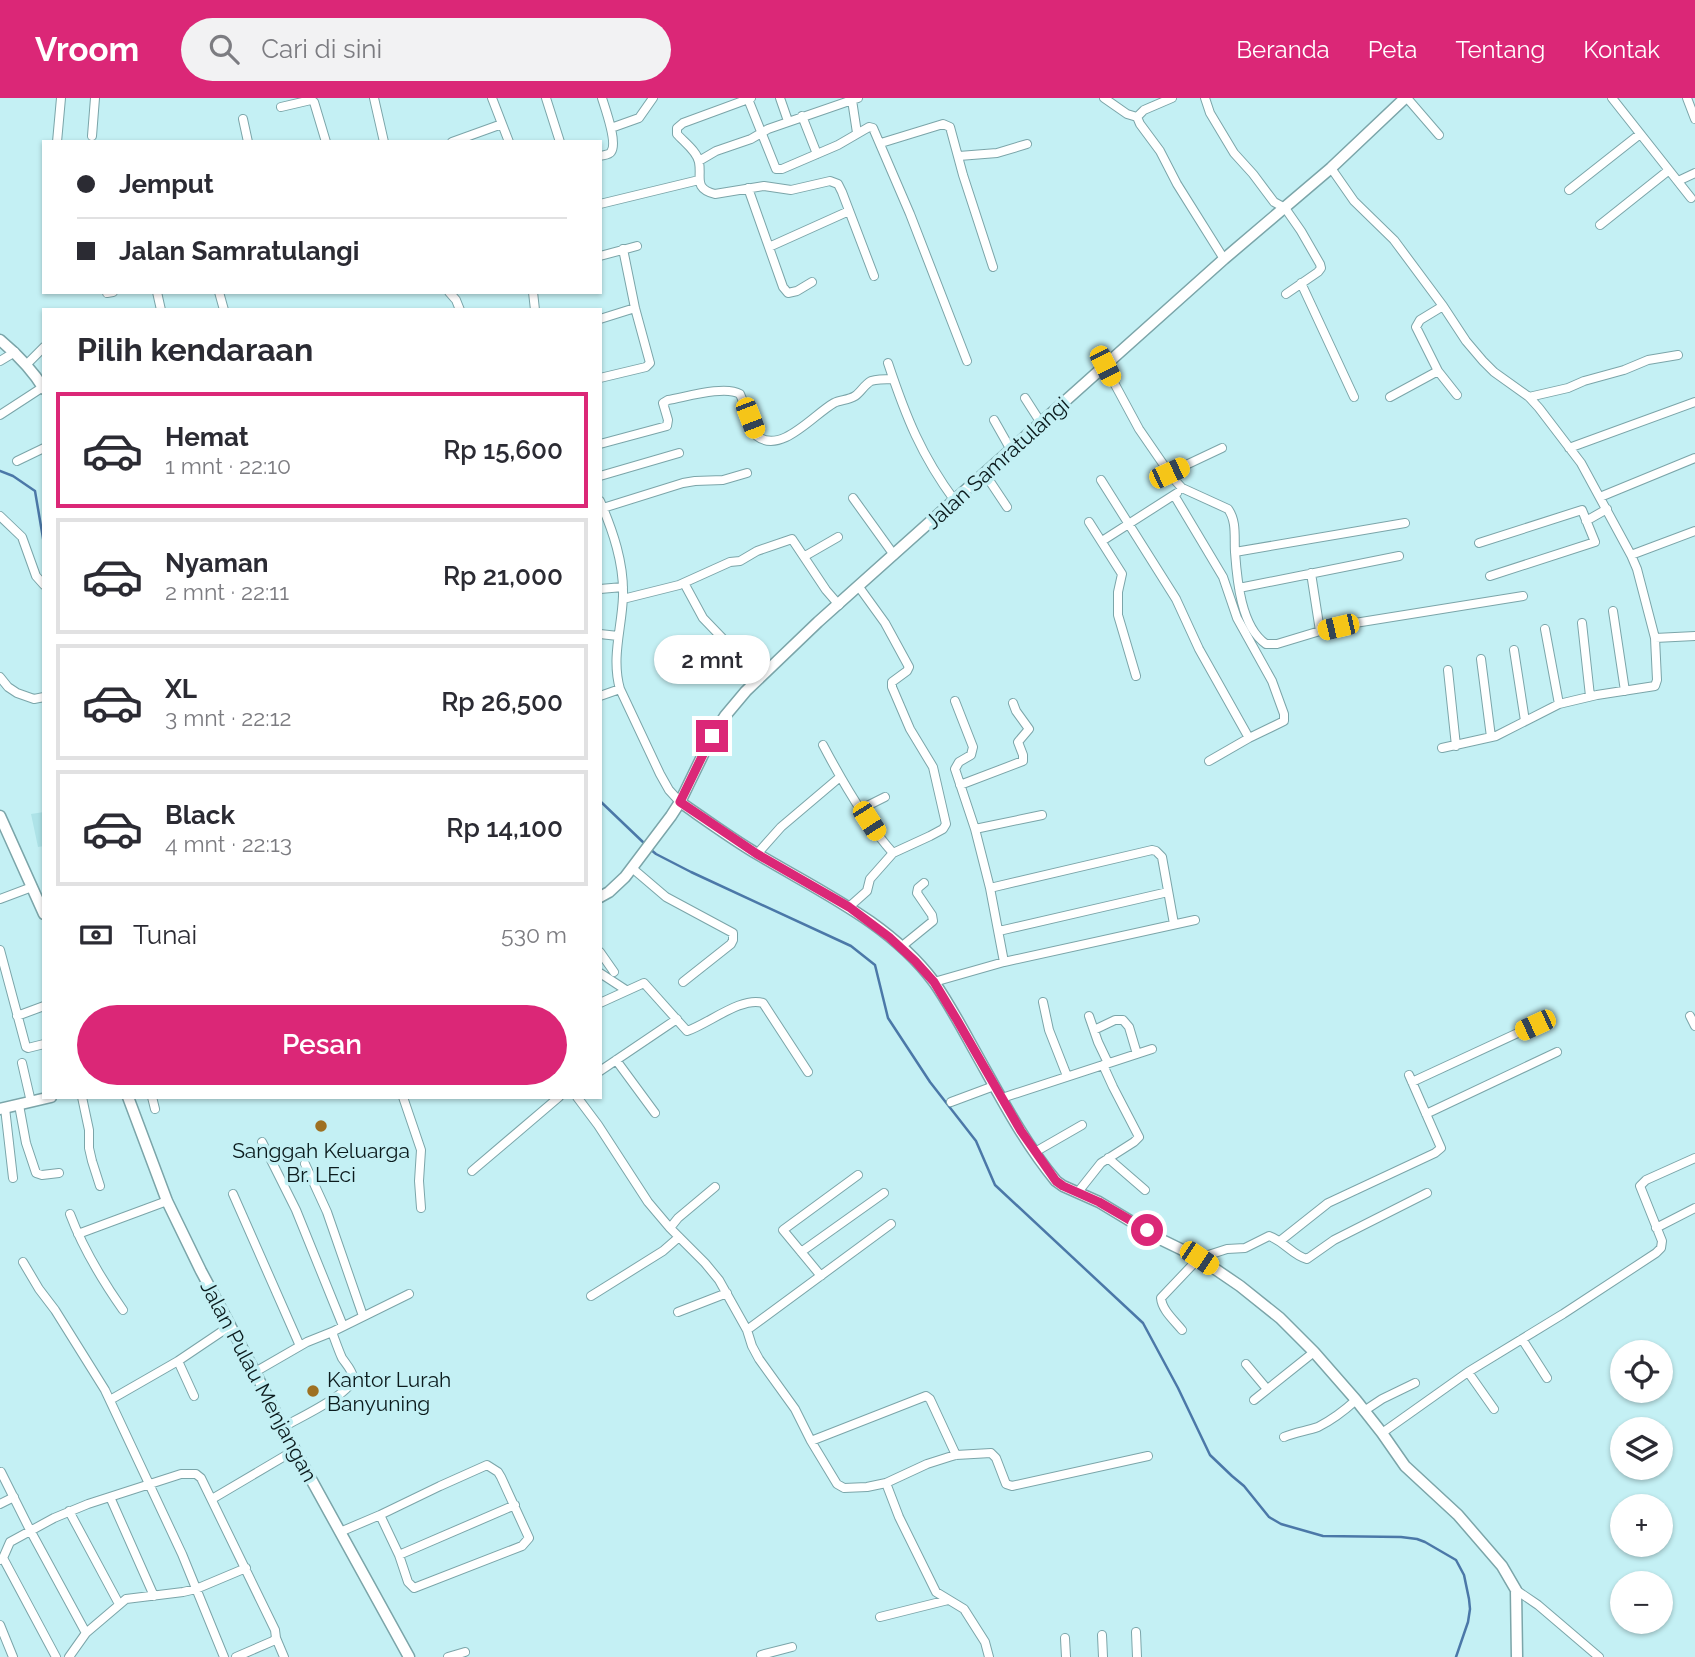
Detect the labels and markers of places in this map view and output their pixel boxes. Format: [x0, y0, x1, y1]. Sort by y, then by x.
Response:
marker: Sanggah Keluarga Br. LEci [313, 1118, 329, 1134]
place label: Sanggah Keluarga Br. LEci [232, 1138, 410, 1187]
place label: Kantor Lurah Banyuning [327, 1367, 451, 1416]
marker: Kantor Lurah Banyuning [305, 1383, 321, 1399]

